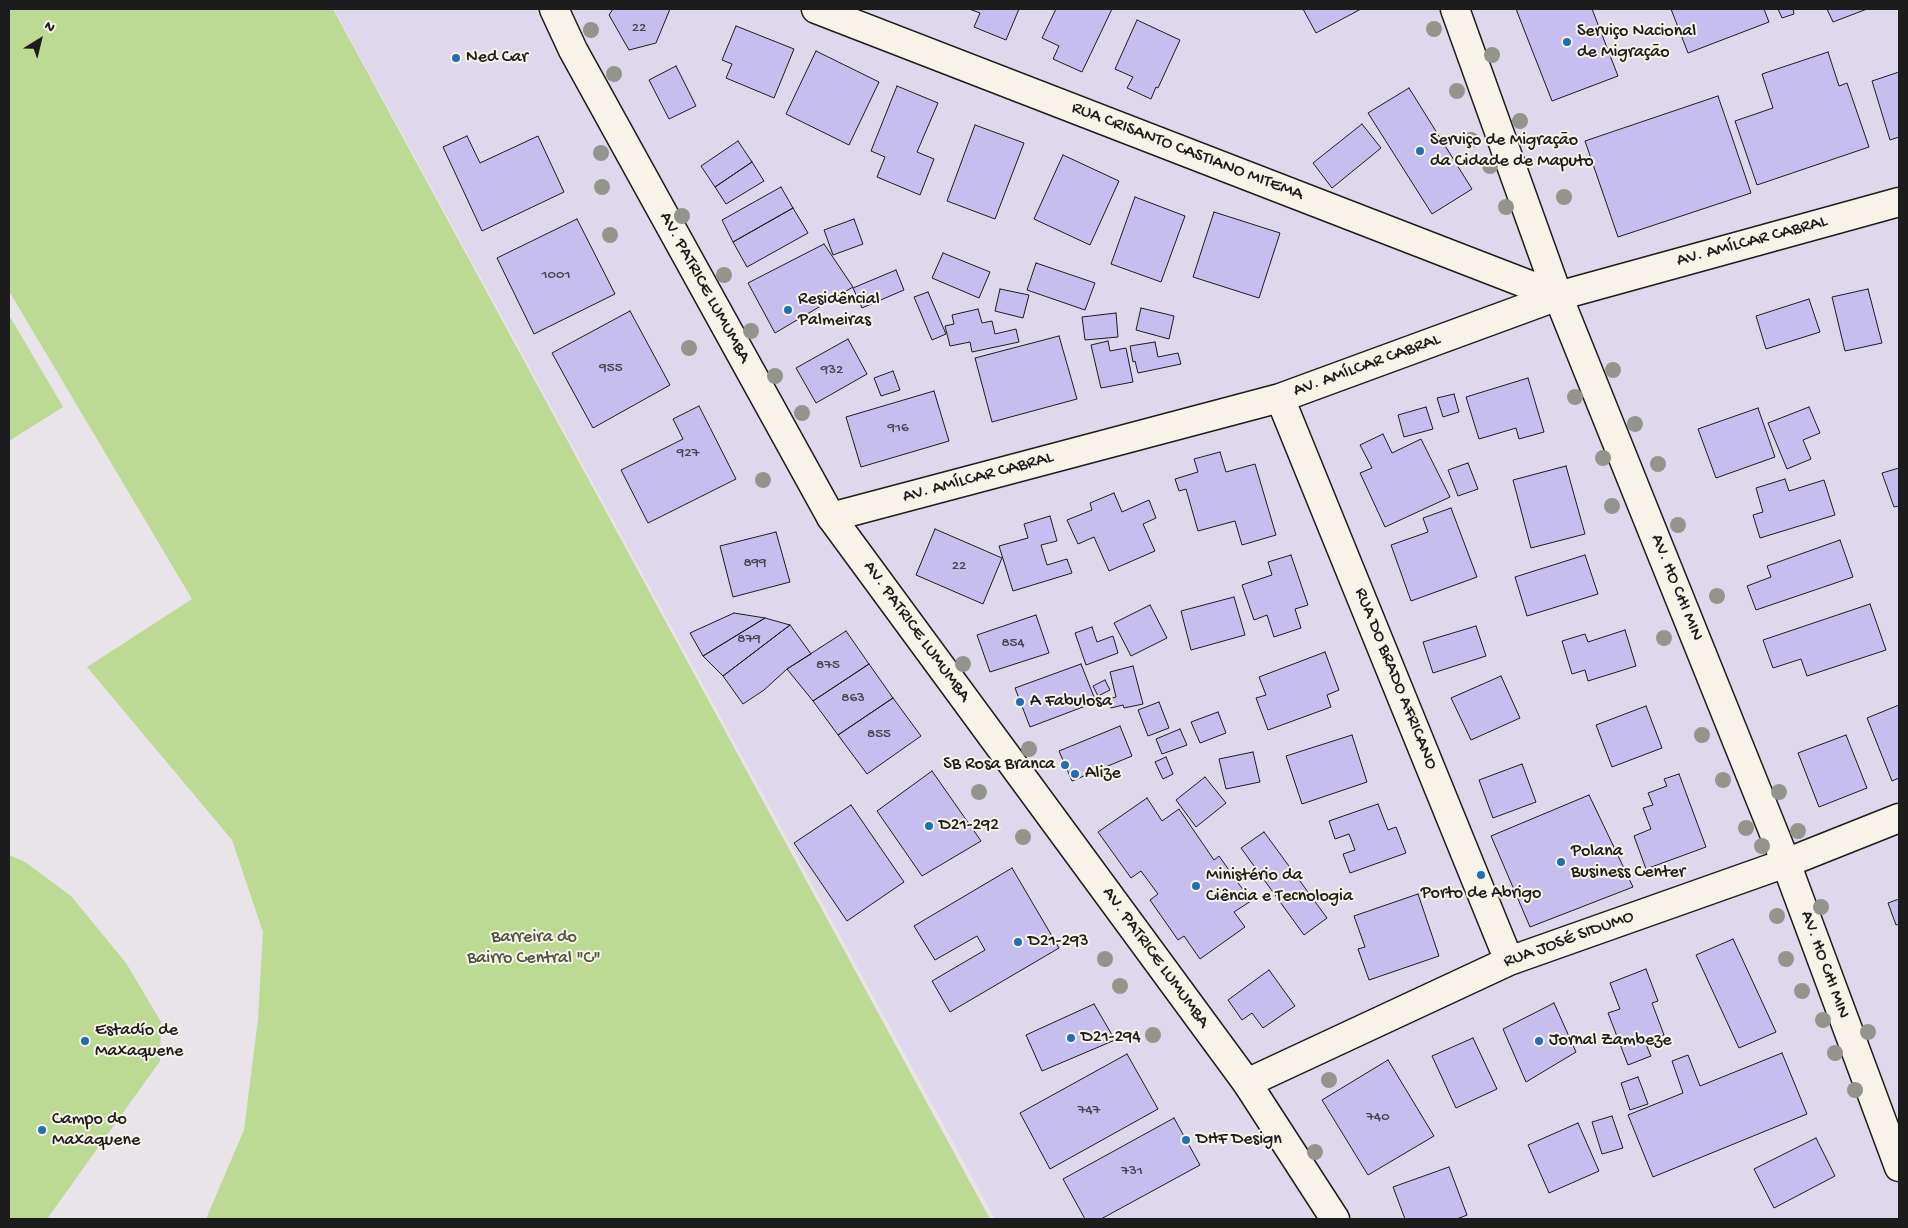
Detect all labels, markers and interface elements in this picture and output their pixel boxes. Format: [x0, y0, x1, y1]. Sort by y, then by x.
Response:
north arrow [15, 15, 65, 65]
text: N [40, 18, 58, 37]
house number: 22 [632, 20, 646, 38]
place label: Serviço Nacional de Migração [1577, 21, 1696, 64]
marker: Serviço Nacional de Migração [1561, 36, 1573, 48]
place label: Ned Car [466, 47, 528, 69]
marker: Ned Car [450, 52, 462, 64]
street label: RUA CRISANTO CASTIANO MITEMA [1068, 98, 1306, 206]
place label: Serviço de Migração da Cidade de Maputo [1430, 130, 1594, 172]
marker: Serviço de Migração da Cidade de Maputo [1414, 145, 1426, 157]
street label: AV. PATRICE LUMUMBA [654, 209, 754, 367]
street label: AV. AMÍLCAR CABRAL [1674, 212, 1830, 272]
house number: 1001 [541, 267, 571, 285]
place label: Residêncial Palmeiras [798, 289, 880, 332]
marker: Residêncial Palmeiras [782, 304, 794, 316]
street label: AV. AMÍLCAR CABRAL [1291, 329, 1443, 403]
house number: 955 [599, 360, 623, 378]
house number: 932 [821, 362, 843, 380]
house number: 916 [887, 420, 909, 438]
house number: 927 [677, 445, 699, 463]
street label: AV. AMÍLCAR CABRAL [900, 448, 1056, 508]
street label: AV. HO CHI MIN [1645, 532, 1707, 644]
house number: 899 [743, 555, 767, 573]
street label: AV. PATRICE LUMUMBA [858, 557, 974, 707]
house number: 22 [952, 558, 966, 576]
street label: RUA DO BRADO AFRICANO [1349, 585, 1441, 773]
house number: 879 [737, 631, 761, 649]
house number: 854 [1001, 635, 1025, 653]
house number: 875 [816, 657, 840, 675]
house number: 863 [841, 690, 865, 708]
place label: A Fabulosa [1030, 691, 1112, 713]
marker: A Fabulosa [1014, 696, 1026, 708]
house number: 855 [867, 726, 891, 744]
place label: SB Rosa Branca [943, 754, 1055, 776]
marker: SB Rosa Branca [1059, 759, 1071, 771]
place label: Alize [1085, 763, 1121, 785]
marker: Alize [1069, 768, 1081, 780]
place label: D21-292 [939, 815, 999, 837]
marker: D21-292 [923, 820, 935, 832]
place label: Polana Business Center [1571, 841, 1685, 884]
marker: Polana Business Center [1555, 856, 1567, 868]
place label: Ministério da Ciência e Tecnologia [1206, 865, 1353, 908]
marker: Porto de Abrigo [1475, 869, 1487, 881]
marker: Ministério da Ciência e Tecnologia [1190, 880, 1202, 892]
street label: AV. PATRICE LUMUMBA [1097, 883, 1213, 1033]
place label: Porto de Abrigo [1421, 883, 1541, 905]
street label: RUA JOSÉ SIDUMO [1501, 906, 1637, 974]
street label: AV. HO CHI MIN [1795, 908, 1853, 1022]
park label: Barreira do Bairro Central "C" [467, 927, 601, 970]
place label: D21-293 [1028, 931, 1089, 953]
marker: D21-293 [1012, 936, 1024, 948]
place label: Estadío de Maxaquene [95, 1020, 183, 1062]
place label: D21-294 [1081, 1027, 1141, 1049]
place label: Jornal Zambeze [1549, 1030, 1671, 1052]
marker: D21-294 [1065, 1032, 1077, 1044]
marker: Estadío de Maxaquene [79, 1035, 91, 1047]
marker: Jornal Zambeze [1533, 1035, 1545, 1047]
house number: 747 [1078, 1102, 1100, 1120]
place label: Campo do Maxaquene [52, 1109, 140, 1152]
house number: 740 [1366, 1109, 1390, 1127]
marker: Campo do Maxaquene [36, 1124, 48, 1136]
place label: DHF Design [1196, 1129, 1282, 1151]
marker: DHF Design [1180, 1134, 1192, 1146]
house number: 731 [1121, 1163, 1143, 1181]

